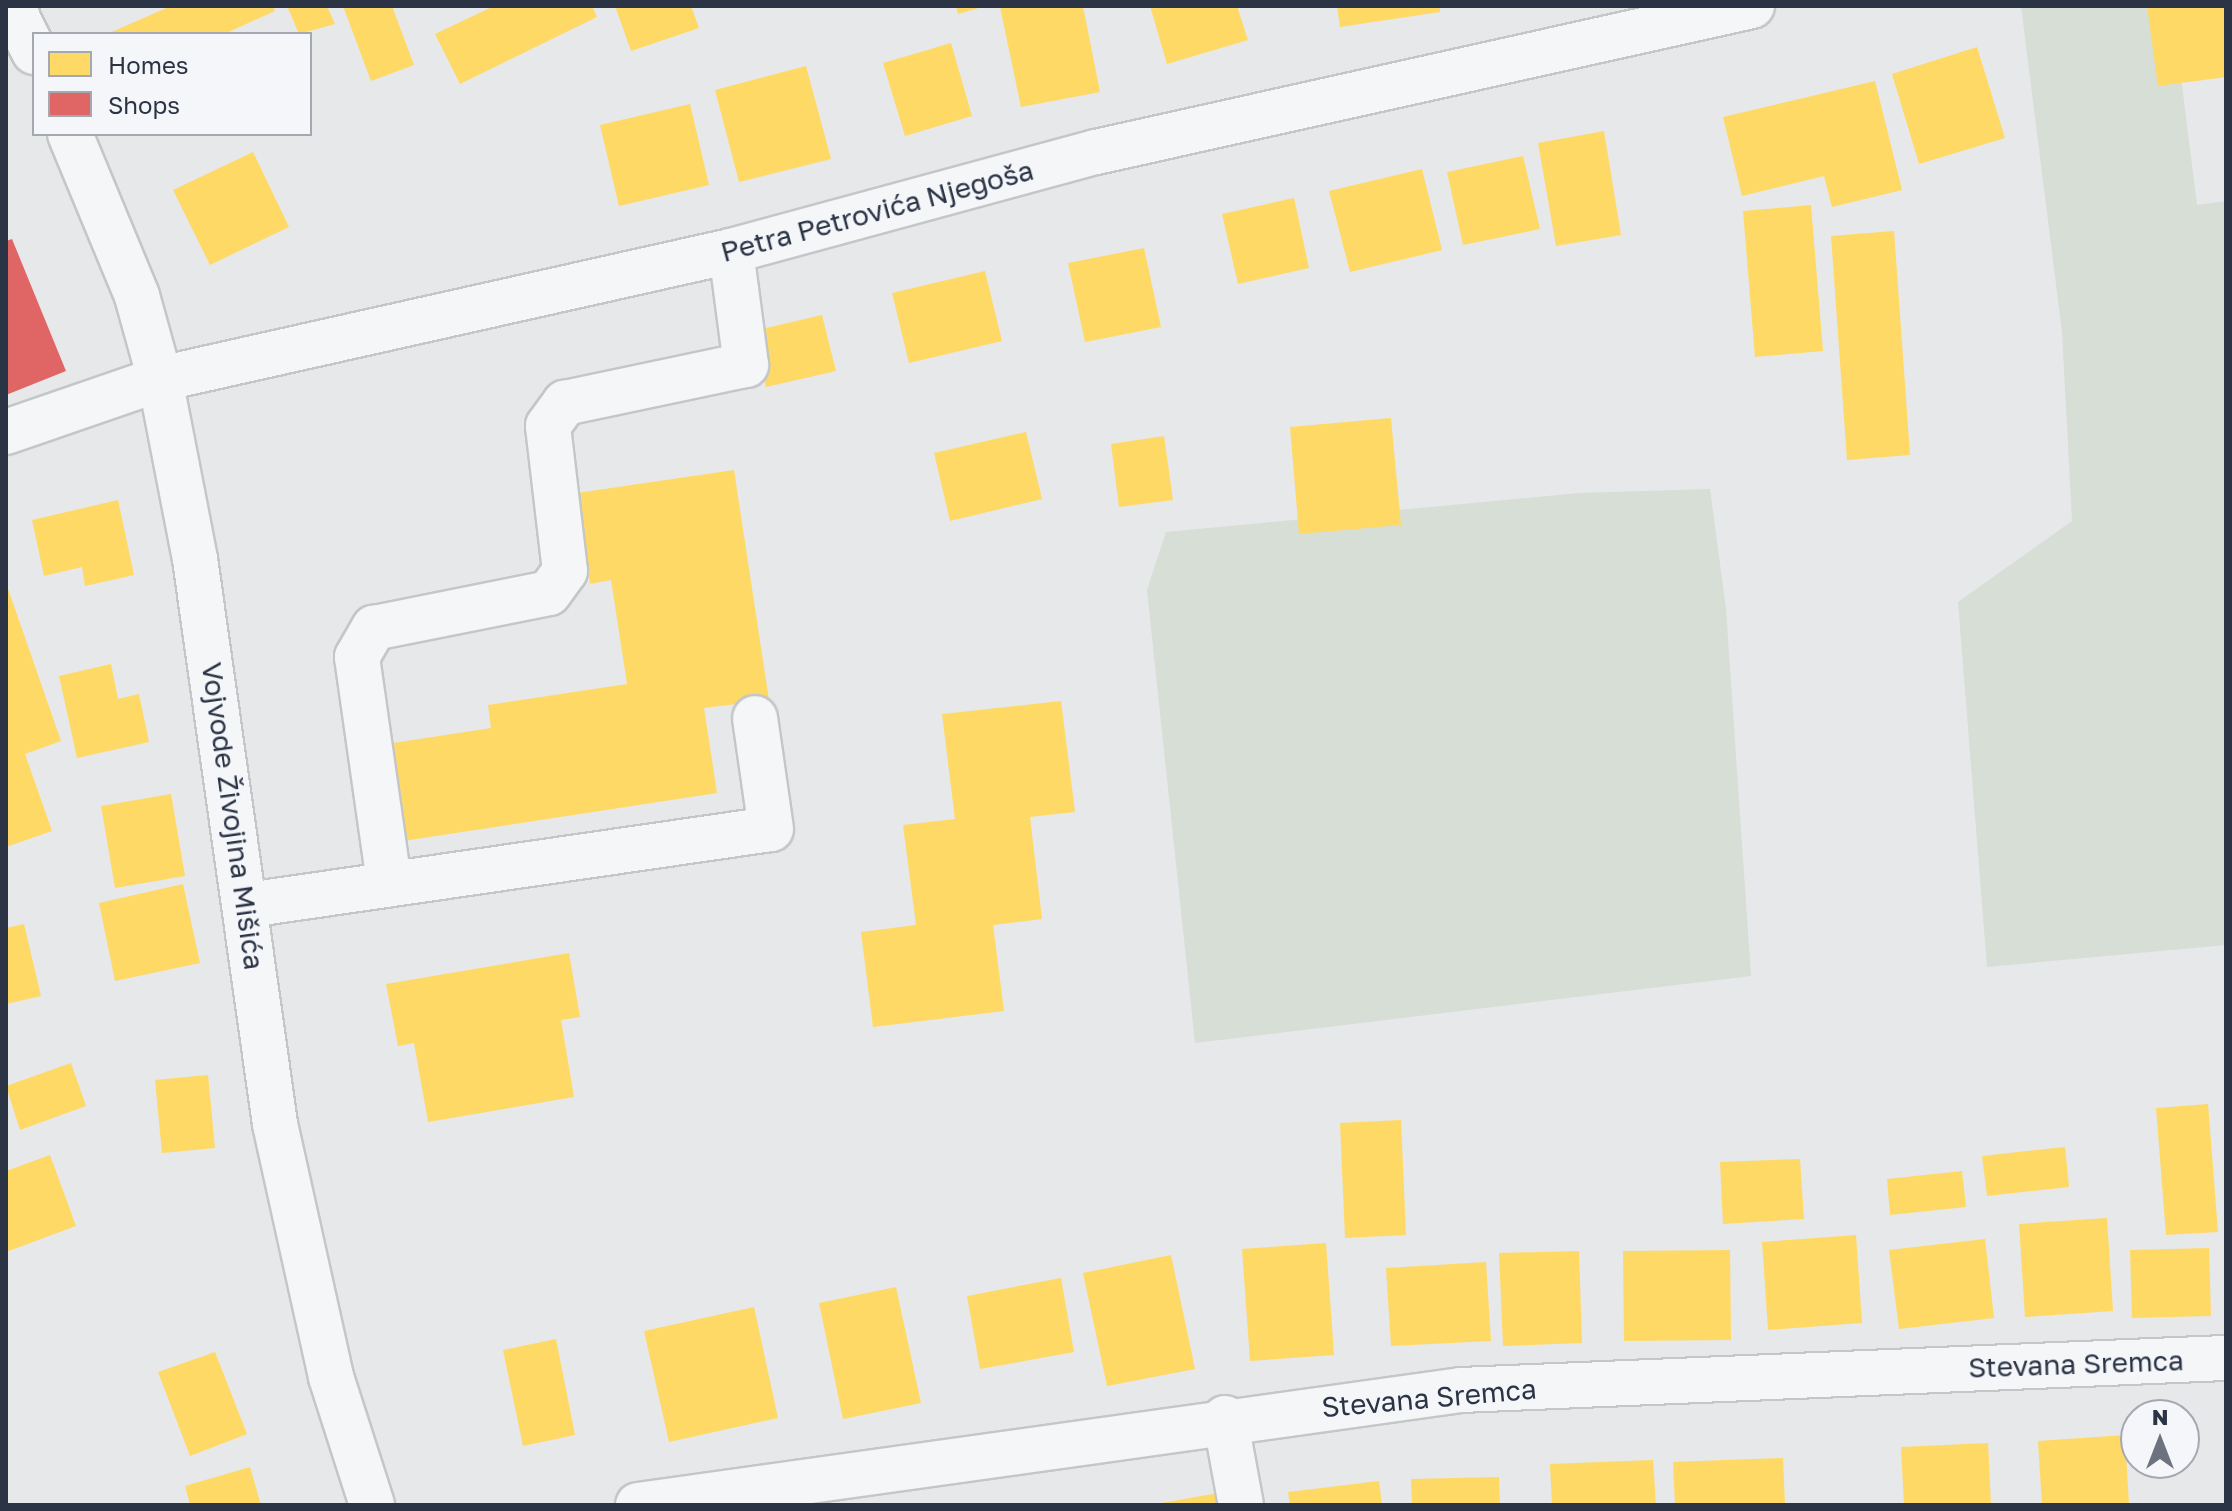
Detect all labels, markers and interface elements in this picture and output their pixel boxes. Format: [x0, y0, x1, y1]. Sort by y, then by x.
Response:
legend [32, 32, 312, 136]
text: Homes [108, 50, 189, 79]
text: Shops [108, 90, 180, 119]
street label: Petra Petrovića Njegoša [717, 153, 1037, 269]
street label: Vojvode Živojina Mišića [195, 660, 271, 972]
street label: Stevana Sremca [1968, 1343, 2184, 1385]
street label: Stevana Sremca [1320, 1372, 1538, 1424]
north arrow [2120, 1399, 2200, 1479]
text: N [2152, 1403, 2168, 1430]

